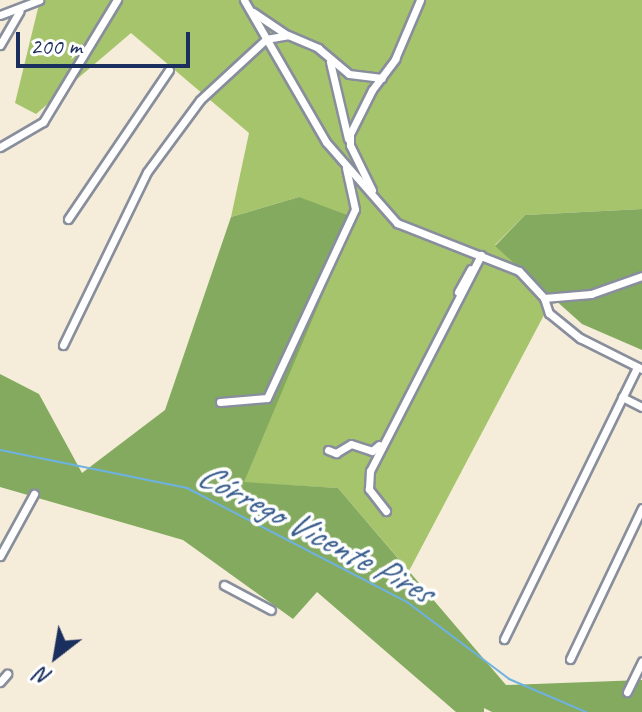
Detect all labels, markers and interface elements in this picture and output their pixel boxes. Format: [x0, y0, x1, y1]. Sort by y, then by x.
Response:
scale bar [20, 16, 194, 66]
text: 200 m [30, 31, 82, 61]
water label: Córrego Vicente Pires [190, 453, 440, 613]
north arrow [16, 616, 96, 696]
text: N [31, 661, 57, 692]

